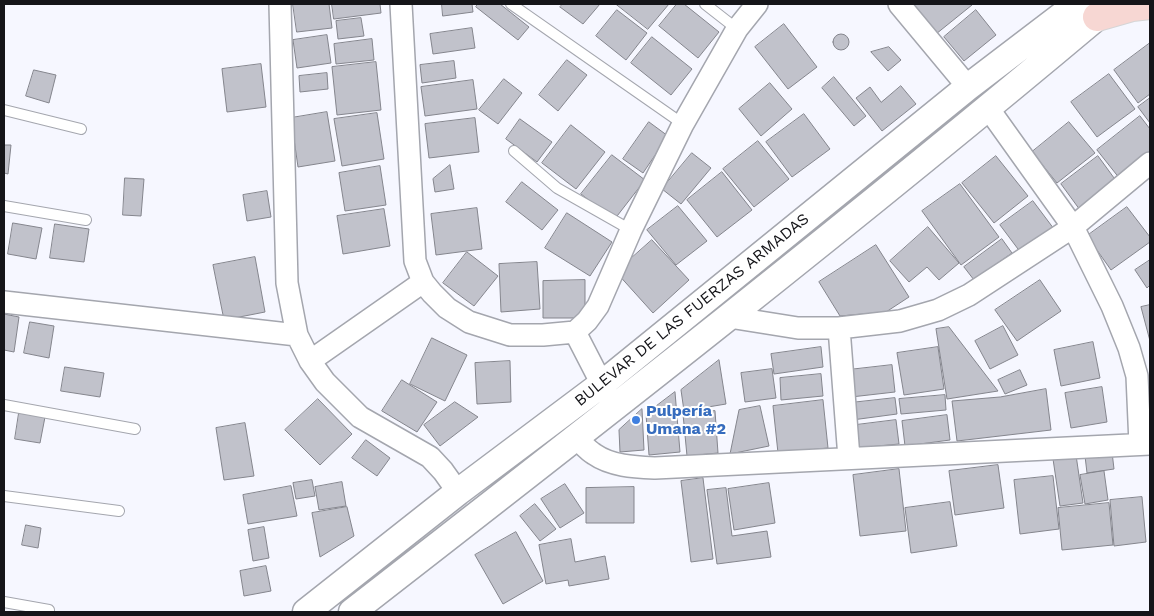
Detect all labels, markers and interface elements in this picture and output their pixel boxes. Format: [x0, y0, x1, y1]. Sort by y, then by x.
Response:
street label: BULEVAR DE LAS FUERZAS ARMADAS [571, 209, 813, 411]
place label: Pulpería Umana #2 [646, 401, 726, 439]
marker: Pulpería Umana #2 [630, 414, 642, 426]

